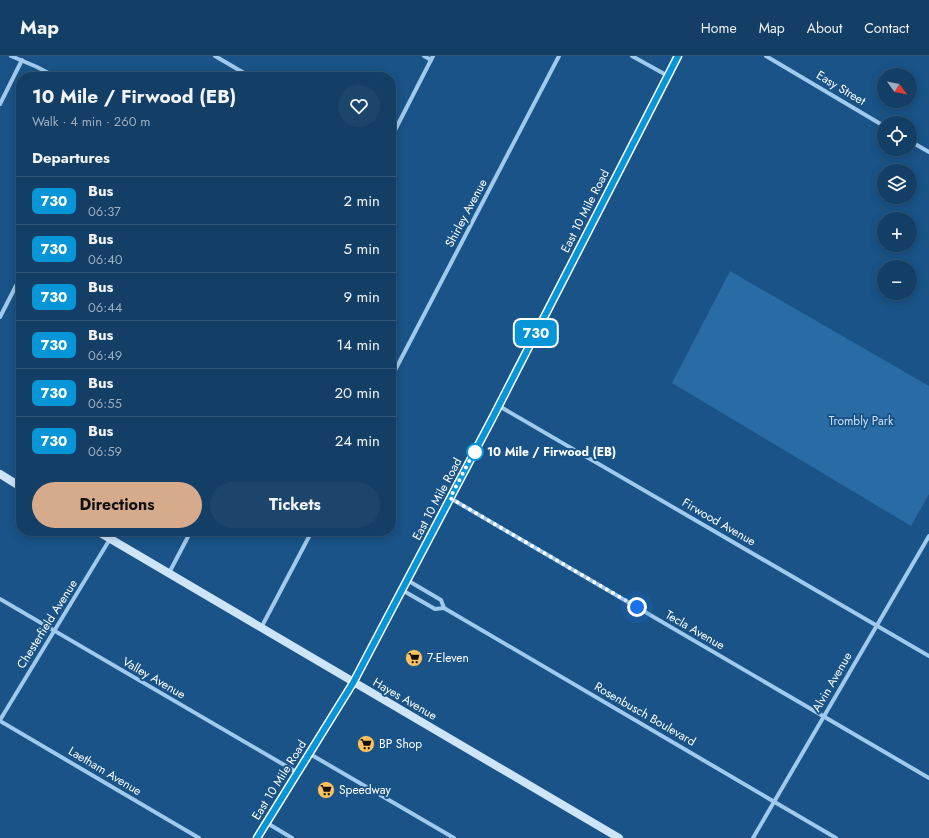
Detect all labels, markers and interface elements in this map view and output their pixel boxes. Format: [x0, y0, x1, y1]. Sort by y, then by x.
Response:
text: Map [20, 14, 59, 41]
text: Home [701, 18, 737, 38]
text: Map [759, 18, 785, 38]
text: About [807, 18, 842, 38]
text: Contact [864, 18, 909, 38]
street label: Easy Street [813, 66, 869, 110]
north arrow [877, 68, 917, 108]
map controls [877, 68, 917, 300]
text: 10 Mile / Firwood (EB) [32, 83, 236, 110]
button: heart [338, 85, 380, 127]
text: Walk · 4 min · 260 m [32, 112, 150, 131]
button: locate [877, 116, 917, 156]
text: Departures [32, 147, 110, 169]
button: layers [877, 164, 917, 204]
street label: East 10 Mile Road [556, 166, 614, 256]
street label: Shirley Avenue [440, 176, 492, 250]
text: Bus [88, 180, 113, 202]
text: 2 min [343, 190, 380, 212]
text: 730 [41, 191, 67, 211]
text: 06:37 [88, 202, 121, 221]
button: + [877, 212, 917, 252]
text: Bus [88, 228, 113, 250]
text: 5 min [344, 238, 380, 260]
text: 730 [41, 239, 67, 259]
text: 06:40 [88, 250, 123, 269]
button: − [877, 260, 917, 300]
text: Bus [88, 276, 113, 298]
text: 9 min [343, 286, 380, 308]
text: 730 [41, 287, 67, 307]
text: 06:44 [88, 298, 122, 317]
line badge: 730 [513, 320, 559, 346]
text: 730 [523, 323, 549, 343]
text: Bus [88, 324, 113, 346]
text: 14 min [337, 334, 380, 356]
text: 730 [41, 335, 67, 355]
text: 06:49 [88, 346, 122, 365]
text: Bus [88, 372, 113, 394]
text: 20 min [334, 382, 380, 404]
text: 730 [41, 383, 67, 403]
text: 06:55 [88, 394, 122, 413]
park label: Trombly Park [829, 412, 894, 430]
text: Bus [88, 420, 113, 442]
text: 24 min [335, 430, 380, 452]
text: 730 [41, 431, 67, 451]
text: 06:59 [88, 442, 122, 461]
marker: 10 Mile / Firwood (EB) [466, 443, 484, 461]
place label: 10 Mile / Firwood (EB) [487, 443, 616, 461]
street label: East 10 Mile Road [408, 455, 466, 543]
button: Directions [32, 482, 202, 528]
button: Tickets [210, 482, 380, 528]
street label: Firwood Avenue [679, 494, 759, 550]
street label: Chesterfield Avenue [12, 576, 82, 672]
your location [627, 597, 647, 617]
street label: Tecla Avenue [662, 606, 728, 654]
supermarket icon: 7-Eleven [404, 648, 424, 668]
place label: 7-Eleven [427, 649, 469, 667]
street label: Alvin Avenue [808, 649, 856, 715]
street label: Valley Avenue [119, 653, 189, 703]
street label: Hayes Avenue [370, 673, 440, 725]
street label: Rosenbusch Boulevard [591, 678, 699, 750]
supermarket icon: BP Shop [356, 734, 376, 754]
place label: BP Shop [379, 735, 422, 753]
street label: East 10 Mile Road [247, 737, 311, 823]
street label: Laetham Avenue [65, 742, 145, 800]
supermarket icon: Speedway [316, 780, 336, 800]
place label: Speedway [339, 781, 391, 799]

